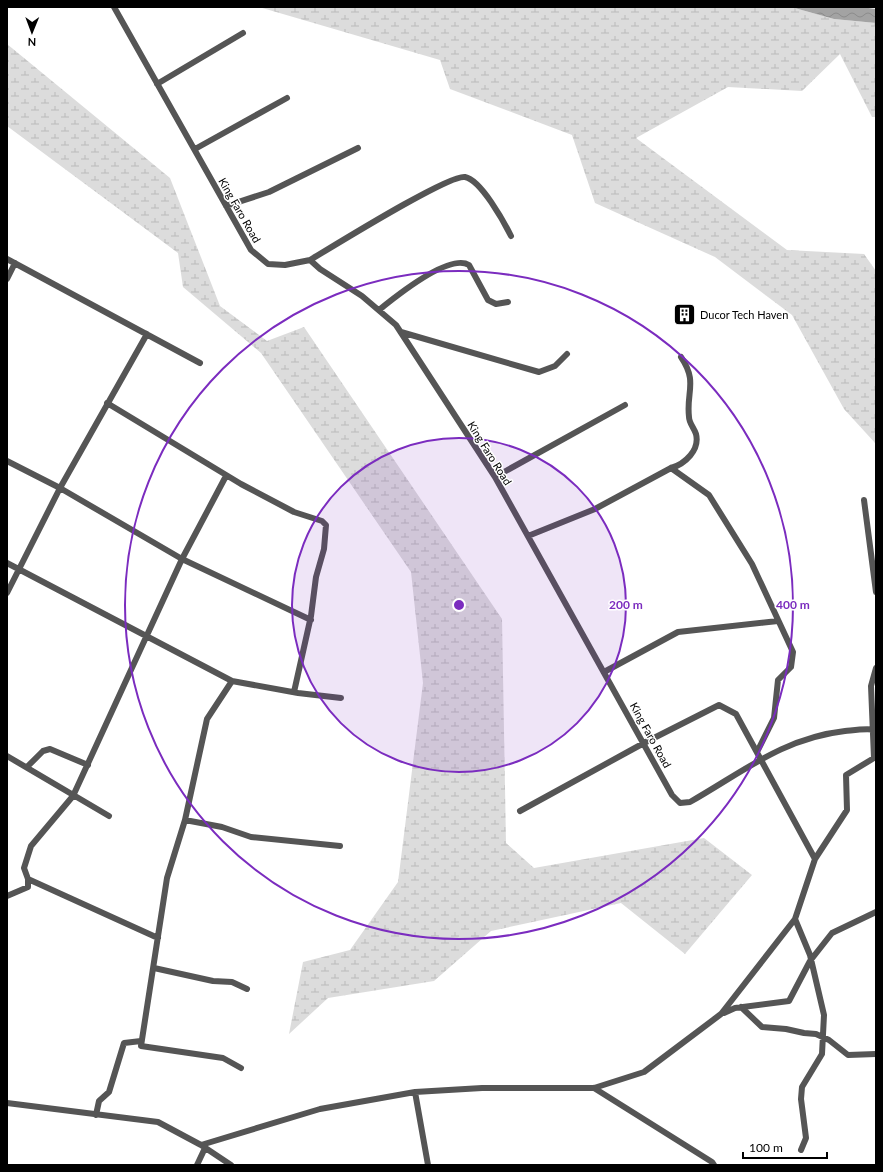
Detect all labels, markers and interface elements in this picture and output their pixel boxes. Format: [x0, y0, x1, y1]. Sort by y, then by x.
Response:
north arrow [12, 12, 52, 52]
text: N [27, 36, 36, 49]
street label: King Faro Road [216, 175, 264, 245]
building icon: Ducor Tech Haven [672, 301, 698, 327]
place label: Ducor Tech Haven [700, 308, 788, 321]
street label: King Faro Road [465, 419, 515, 487]
text: 200 m [609, 597, 643, 612]
text: 400 m [776, 597, 810, 612]
centre of rings [452, 598, 466, 612]
street label: King Faro Road [628, 700, 674, 770]
scale bar [743, 1134, 827, 1160]
text: 100 m [749, 1140, 783, 1155]

